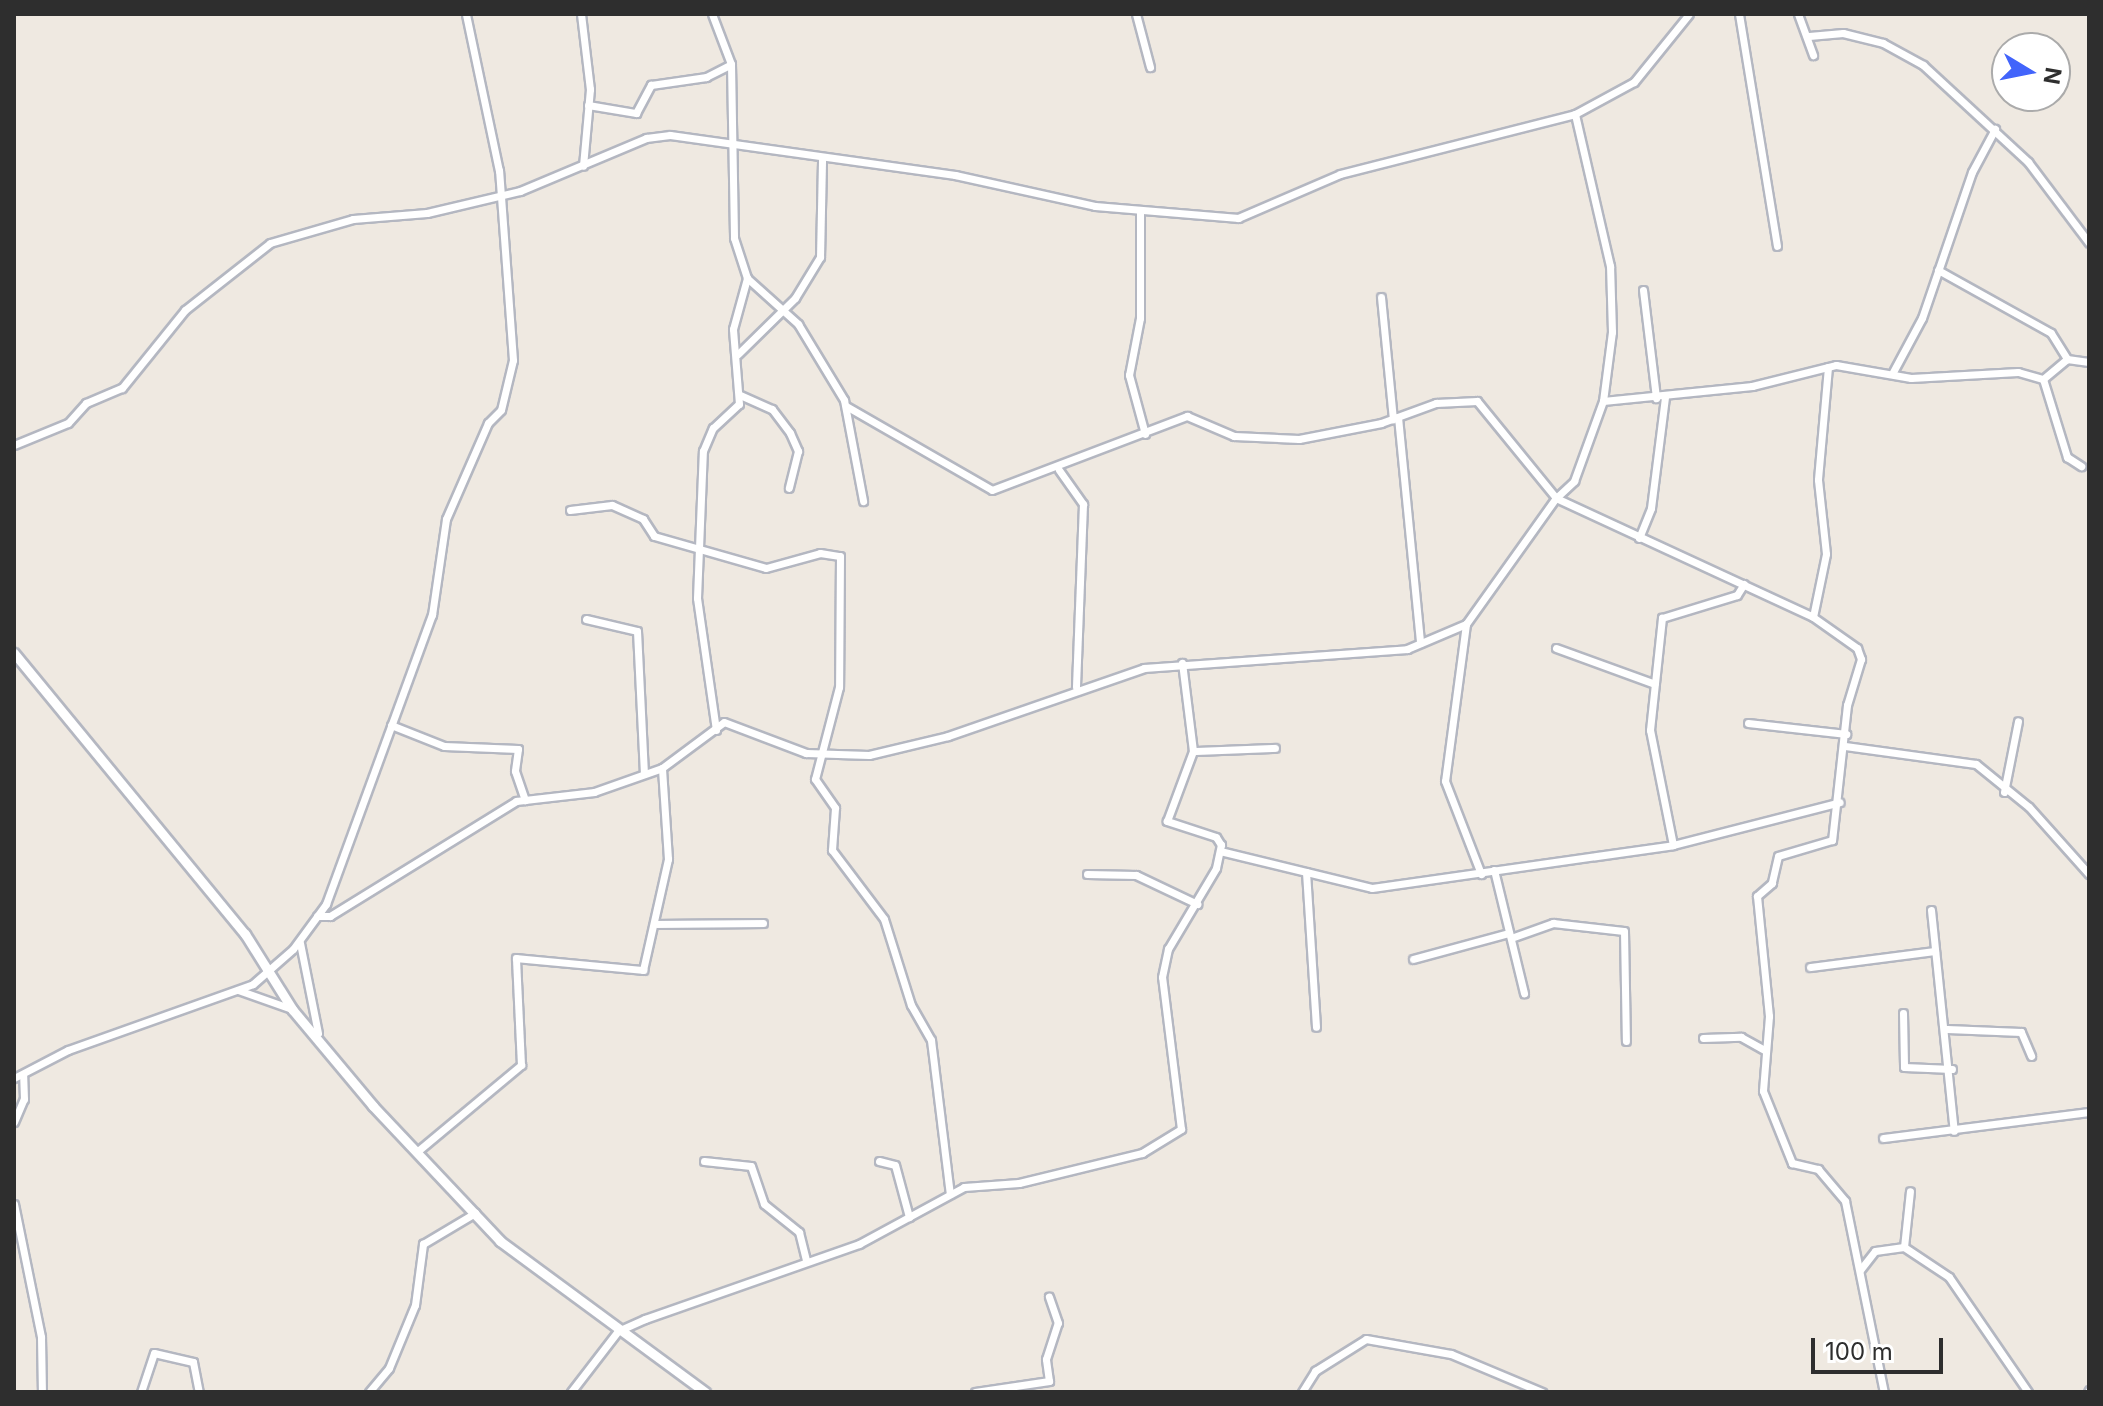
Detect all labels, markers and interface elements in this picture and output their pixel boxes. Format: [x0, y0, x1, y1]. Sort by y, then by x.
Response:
north arrow [1991, 32, 2071, 112]
text: N [2038, 65, 2067, 86]
scale bar [1815, 1322, 1947, 1372]
text: 100 m [1825, 1337, 1893, 1366]

